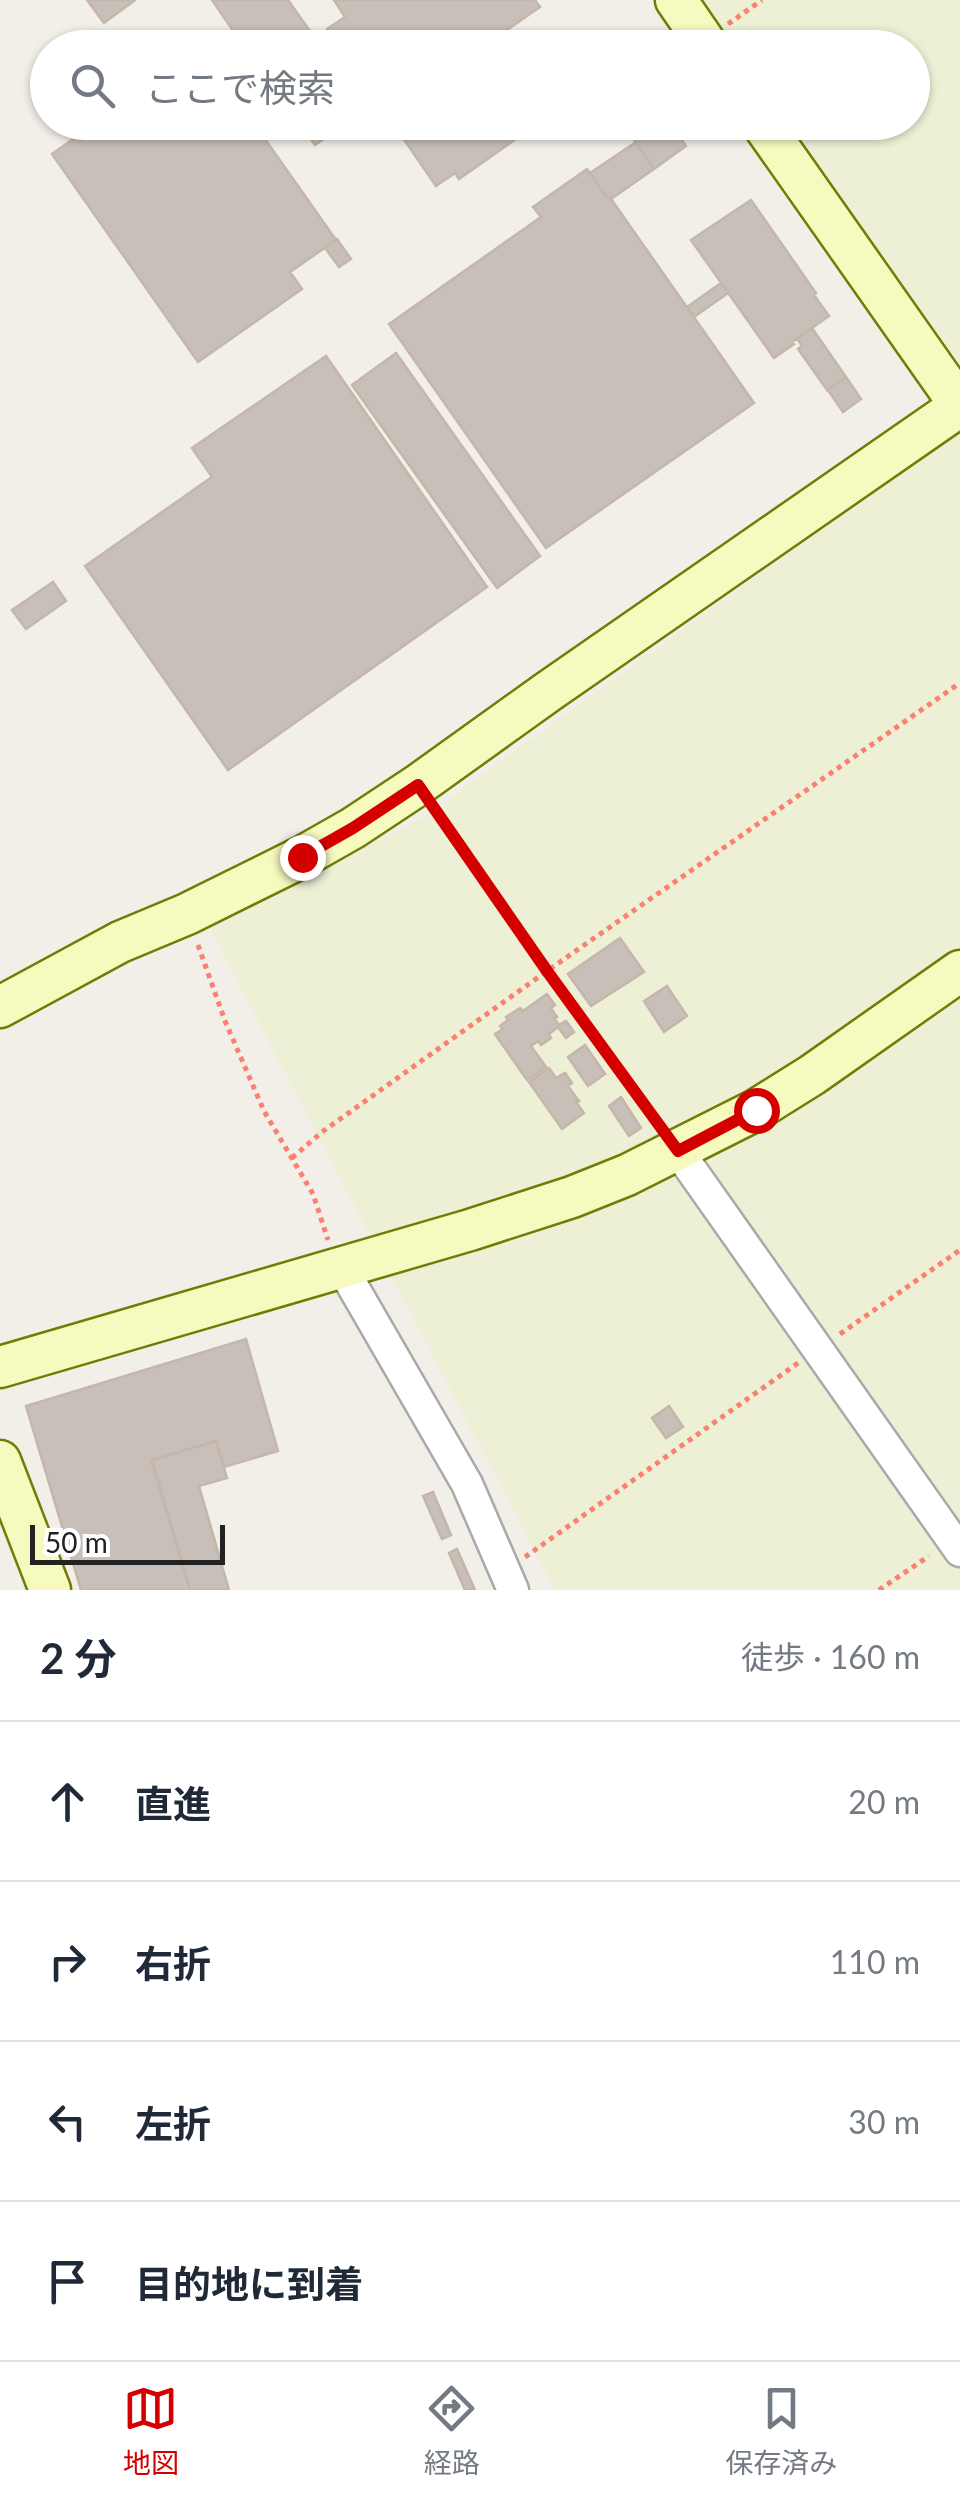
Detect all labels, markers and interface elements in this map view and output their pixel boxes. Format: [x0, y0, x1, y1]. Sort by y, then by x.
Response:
search box [30, 30, 930, 140]
icon: search [65, 58, 120, 113]
text: ここで検索 [145, 64, 335, 110]
route end [280, 835, 326, 881]
route start [734, 1088, 780, 1134]
scale bar [30, 1520, 225, 1564]
text: 50 m [45, 1525, 108, 1559]
text: 2 分 [40, 1633, 117, 1683]
text: 徒歩 · 160 m [741, 1637, 920, 1676]
icon: ahead [40, 1774, 95, 1829]
text: 直進 [135, 1780, 211, 1826]
text: 20 m [848, 1782, 920, 1821]
icon: right [40, 1934, 95, 1989]
text: 右折 [135, 1940, 211, 1986]
text: 110 m [830, 1942, 920, 1981]
icon: left [40, 2094, 95, 2149]
text: 左折 [135, 2100, 211, 2146]
text: 30 m [848, 2102, 920, 2141]
icon: arrive [40, 2254, 95, 2309]
text: 目的地に到着 [135, 2260, 363, 2306]
tab: 地図 [123, 2381, 179, 2481]
tab: 経路 [424, 2381, 480, 2481]
tab: 保存済み [725, 2381, 837, 2481]

